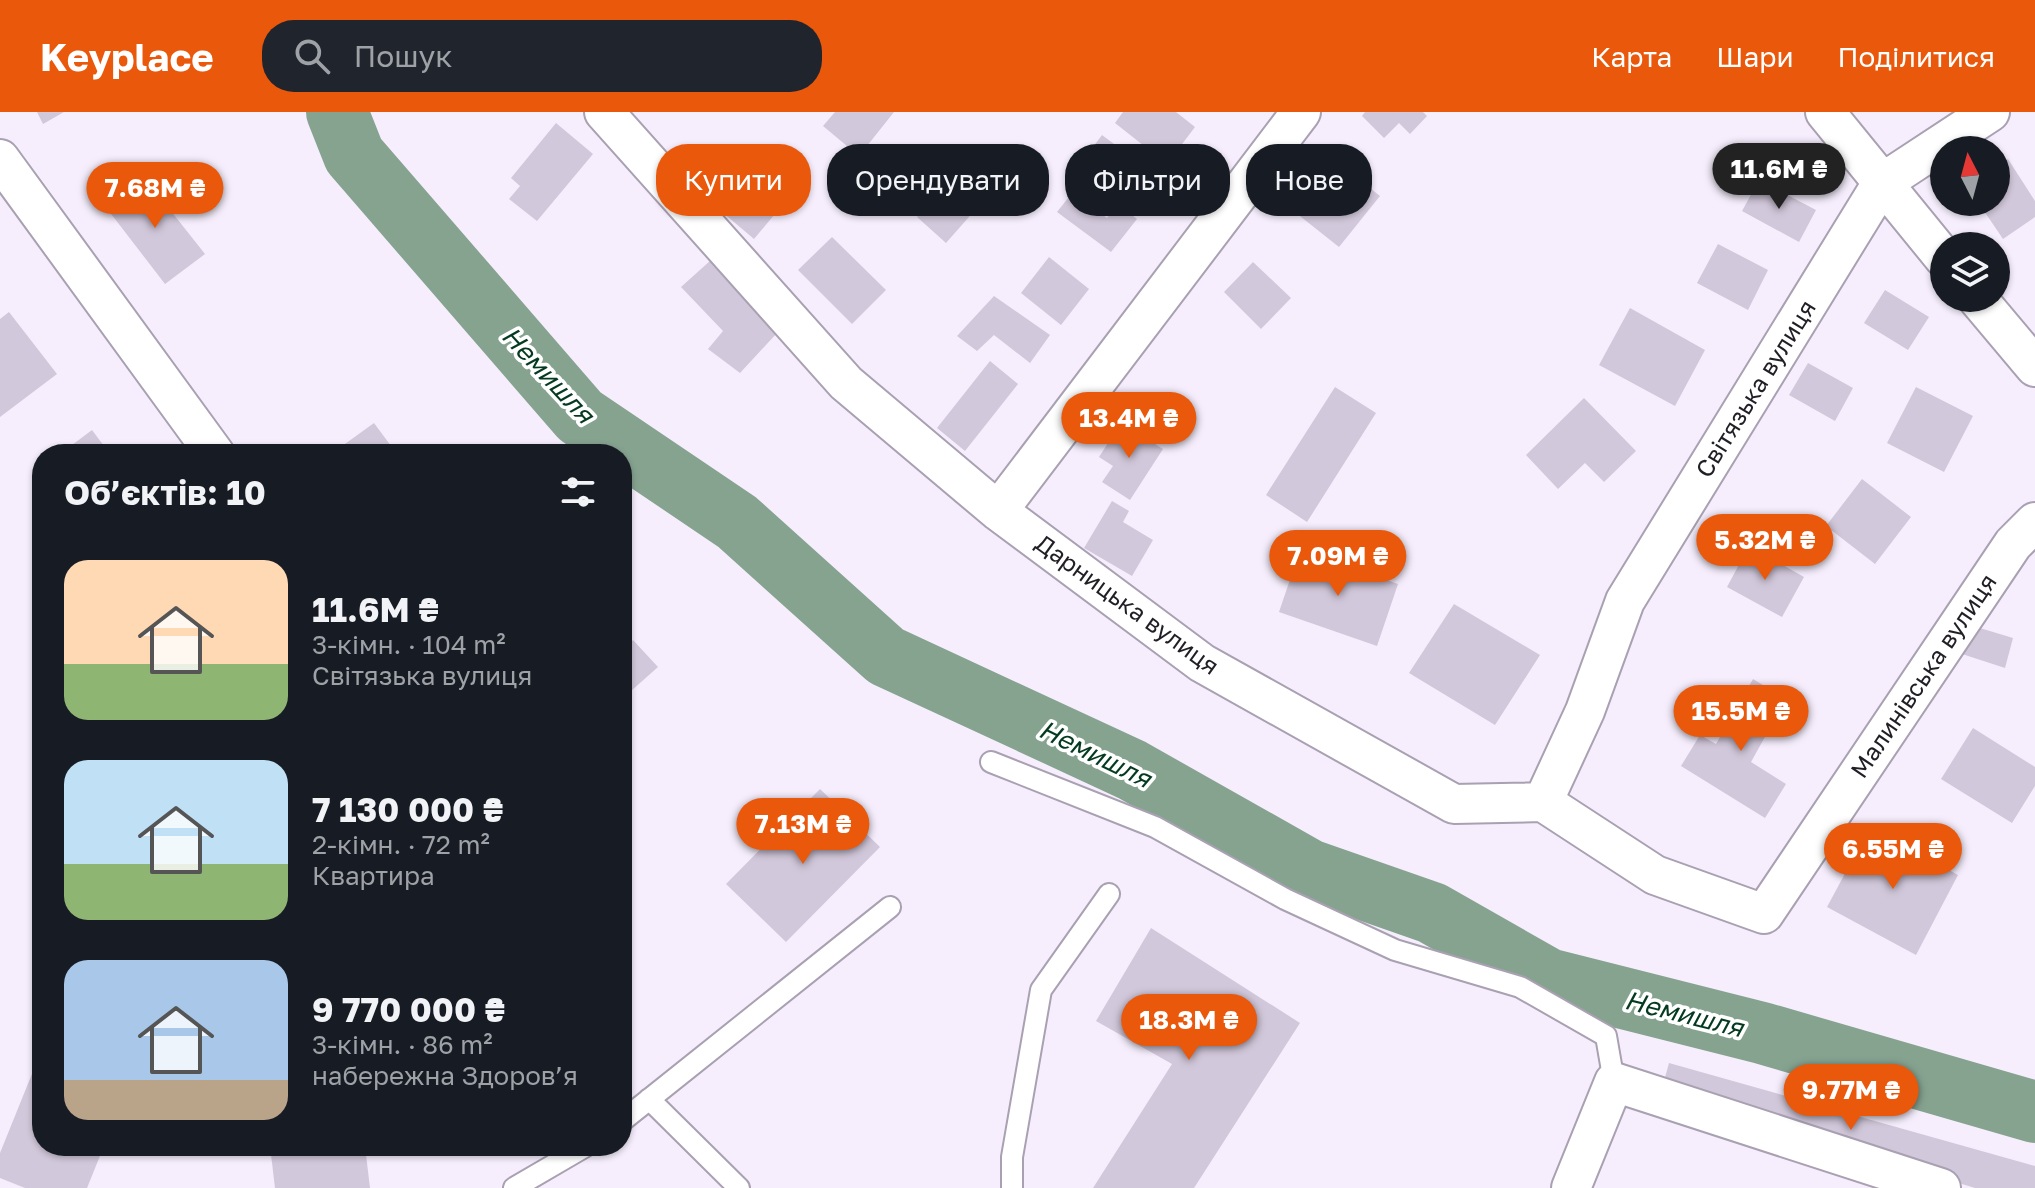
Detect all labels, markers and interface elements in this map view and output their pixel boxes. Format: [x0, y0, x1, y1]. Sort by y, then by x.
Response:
search box [262, 20, 822, 92]
text: Keyplace [40, 34, 214, 79]
icon: search [290, 34, 334, 78]
text: Пошук [354, 38, 453, 74]
text: Карта [1591, 40, 1672, 73]
text: Шари [1716, 40, 1794, 73]
text: Поділитися [1838, 40, 1995, 73]
north arrow [1930, 136, 2010, 216]
map controls [1930, 136, 2010, 312]
pin: 11.6M ₴ [1705, 143, 1853, 211]
chip: Купити [656, 144, 811, 216]
chip: Орендувати [827, 144, 1049, 216]
chip: Фільтри [1065, 144, 1230, 216]
chip: Нове [1246, 144, 1372, 216]
text: 11.6M ₴ [1730, 153, 1828, 184]
pin: 7.68M ₴ [81, 162, 229, 230]
text: 7.68M ₴ [104, 172, 206, 203]
button: layers [1930, 232, 2010, 312]
street label: Світязька вулиця [1689, 294, 1821, 482]
water label: Немишля [496, 320, 602, 431]
pin: 13.4M ₴ [1055, 392, 1203, 460]
text: 13.4M ₴ [1079, 402, 1179, 433]
icon: filters [556, 470, 600, 514]
text: Об’єктів: 10 [64, 472, 266, 512]
pin: 5.32M ₴ [1691, 514, 1839, 582]
text: 5.32M ₴ [1714, 524, 1816, 555]
street label: Дарницька вулиця [1031, 528, 1225, 680]
pin: 7.09M ₴ [1264, 530, 1412, 598]
text: 7.09M ₴ [1287, 540, 1389, 571]
street label: Малинівська вулиця [1844, 568, 2002, 783]
text: 11.6M ₴ [312, 589, 439, 629]
icon: home [128, 592, 224, 688]
text: 3-кімн. · 104 m² [312, 629, 506, 660]
text: Світязька вулиця [312, 660, 532, 691]
pin: 15.5M ₴ [1667, 685, 1815, 753]
text: 15.5M ₴ [1692, 695, 1790, 726]
water label: Немишля [1034, 713, 1158, 795]
text: 7 130 000 ₴ [312, 789, 503, 829]
icon: home [128, 792, 224, 888]
pin: 7.13M ₴ [729, 798, 877, 866]
text: 7.13M ₴ [754, 808, 852, 839]
pin: 6.55M ₴ [1819, 823, 1967, 891]
text: 2-кімн. · 72 m² [312, 829, 490, 860]
text: 6.55M ₴ [1842, 833, 1944, 864]
text: Квартира [312, 860, 435, 891]
water label: Немишля [1622, 984, 1748, 1044]
text: 9 770 000 ₴ [312, 989, 505, 1029]
icon: home [128, 992, 224, 1088]
pin: 18.3M ₴ [1115, 994, 1263, 1062]
text: 18.3M ₴ [1139, 1004, 1239, 1035]
text: 3-кімн. · 86 m² [312, 1029, 493, 1060]
text: набережна Здоров’я [312, 1060, 578, 1091]
pin: 9.77M ₴ [1777, 1064, 1925, 1132]
text: 9.77M ₴ [1802, 1074, 1900, 1105]

